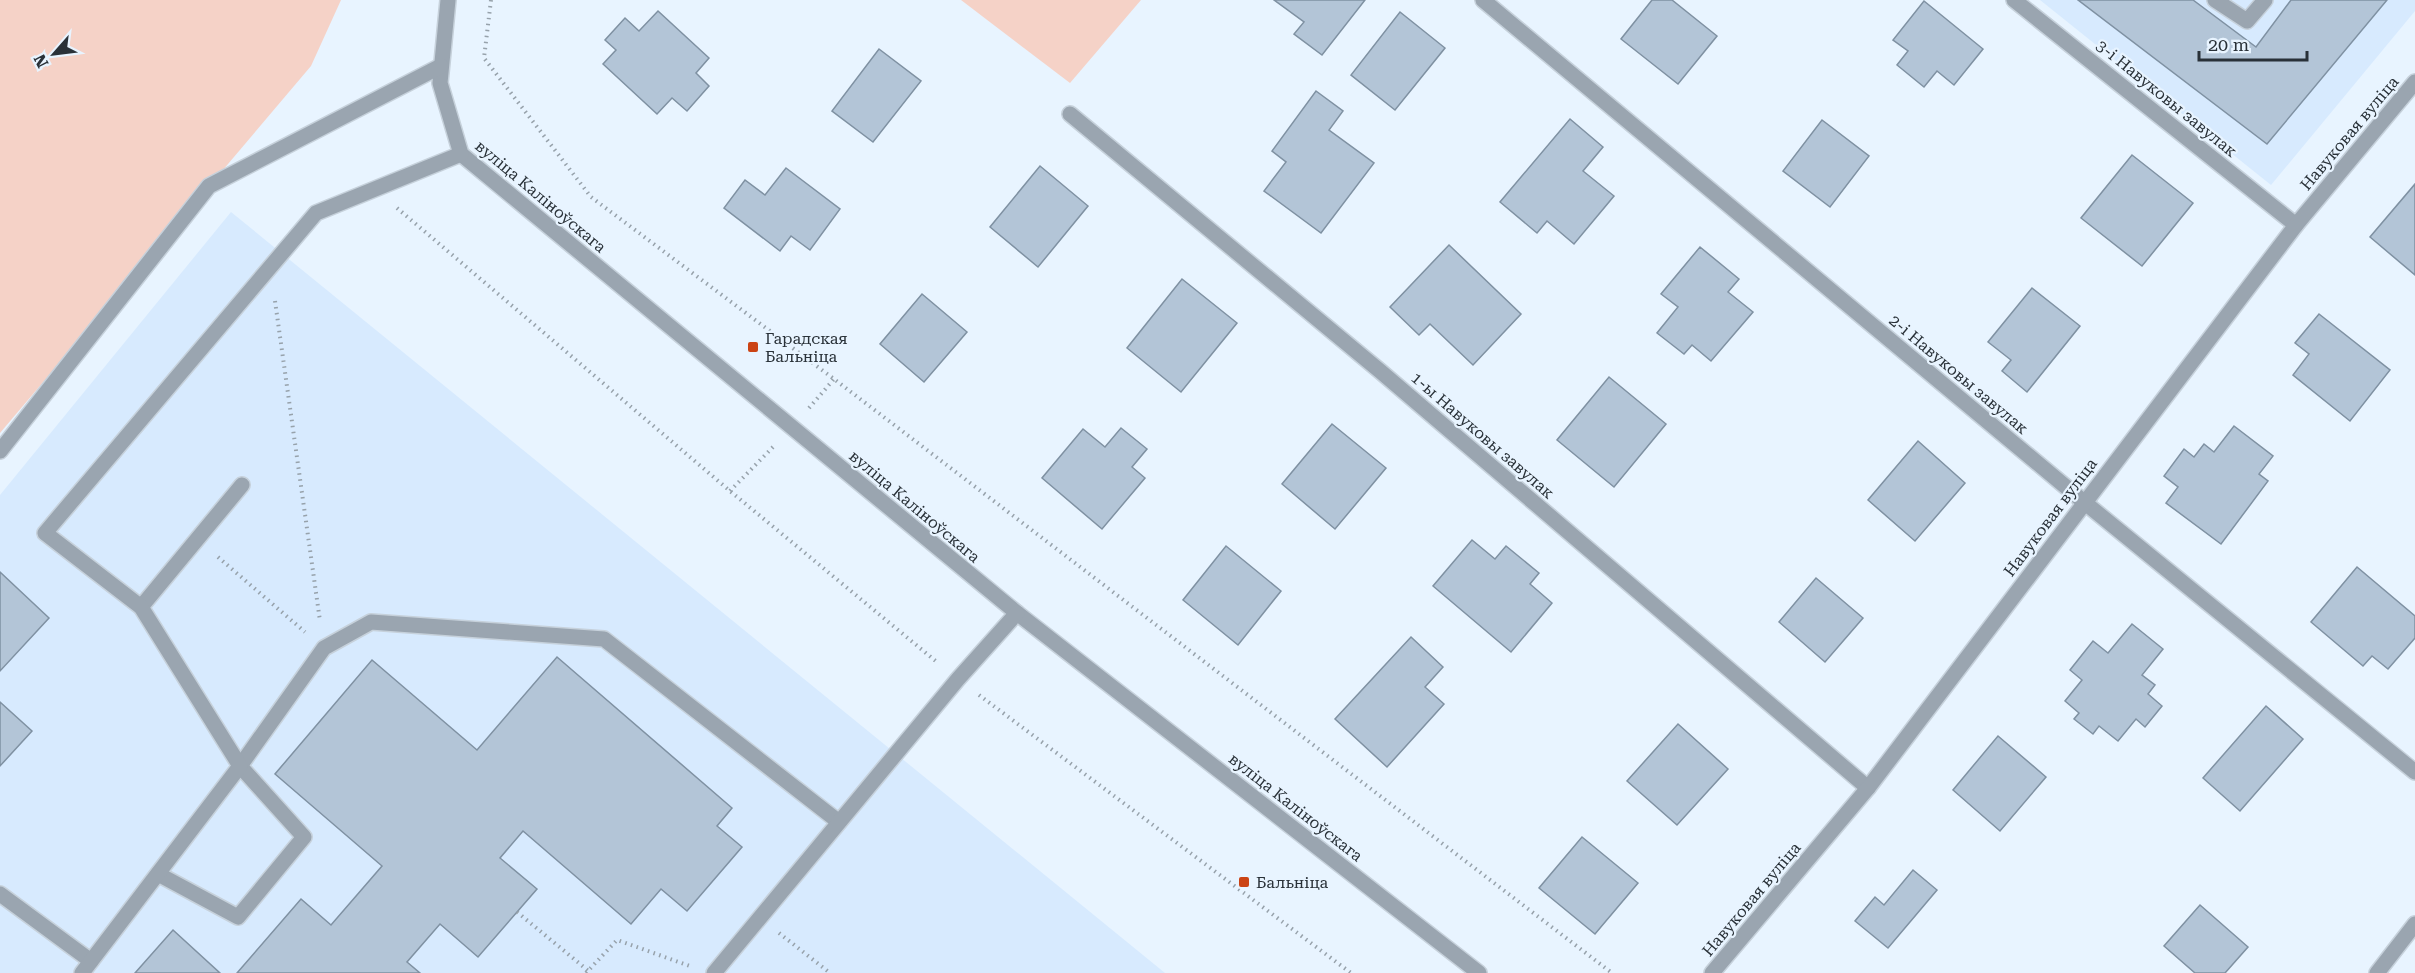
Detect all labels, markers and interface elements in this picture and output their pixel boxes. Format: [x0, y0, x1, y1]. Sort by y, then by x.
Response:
north arrow [24, 24, 84, 84]
scale bar [2199, 24, 2307, 62]
text: 20 m [2208, 34, 2249, 55]
street label: 3-і Навуковы завулак [2093, 36, 2241, 161]
text: N [30, 51, 52, 71]
street label: Навуковая вуліца [2296, 72, 2403, 194]
street label: вуліца Каліноўскага [471, 136, 610, 257]
street label: 2-і Навуковы завулак [1885, 311, 2032, 438]
place label: Гарадская Бальніца [765, 329, 848, 366]
marker: Гарадская Бальніца [746, 340, 760, 354]
street label: 1-ы Навуковы завулак [1407, 368, 1558, 503]
street label: вуліца Каліноўскага [845, 446, 984, 567]
street label: Навуковая вуліца [2000, 454, 2101, 580]
street label: вуліца Каліноўскага [1225, 749, 1367, 866]
street label: Навуковая вуліца [1698, 838, 1805, 960]
place label: Бальніца [1256, 873, 1329, 892]
marker: Бальніца [1237, 875, 1251, 889]

